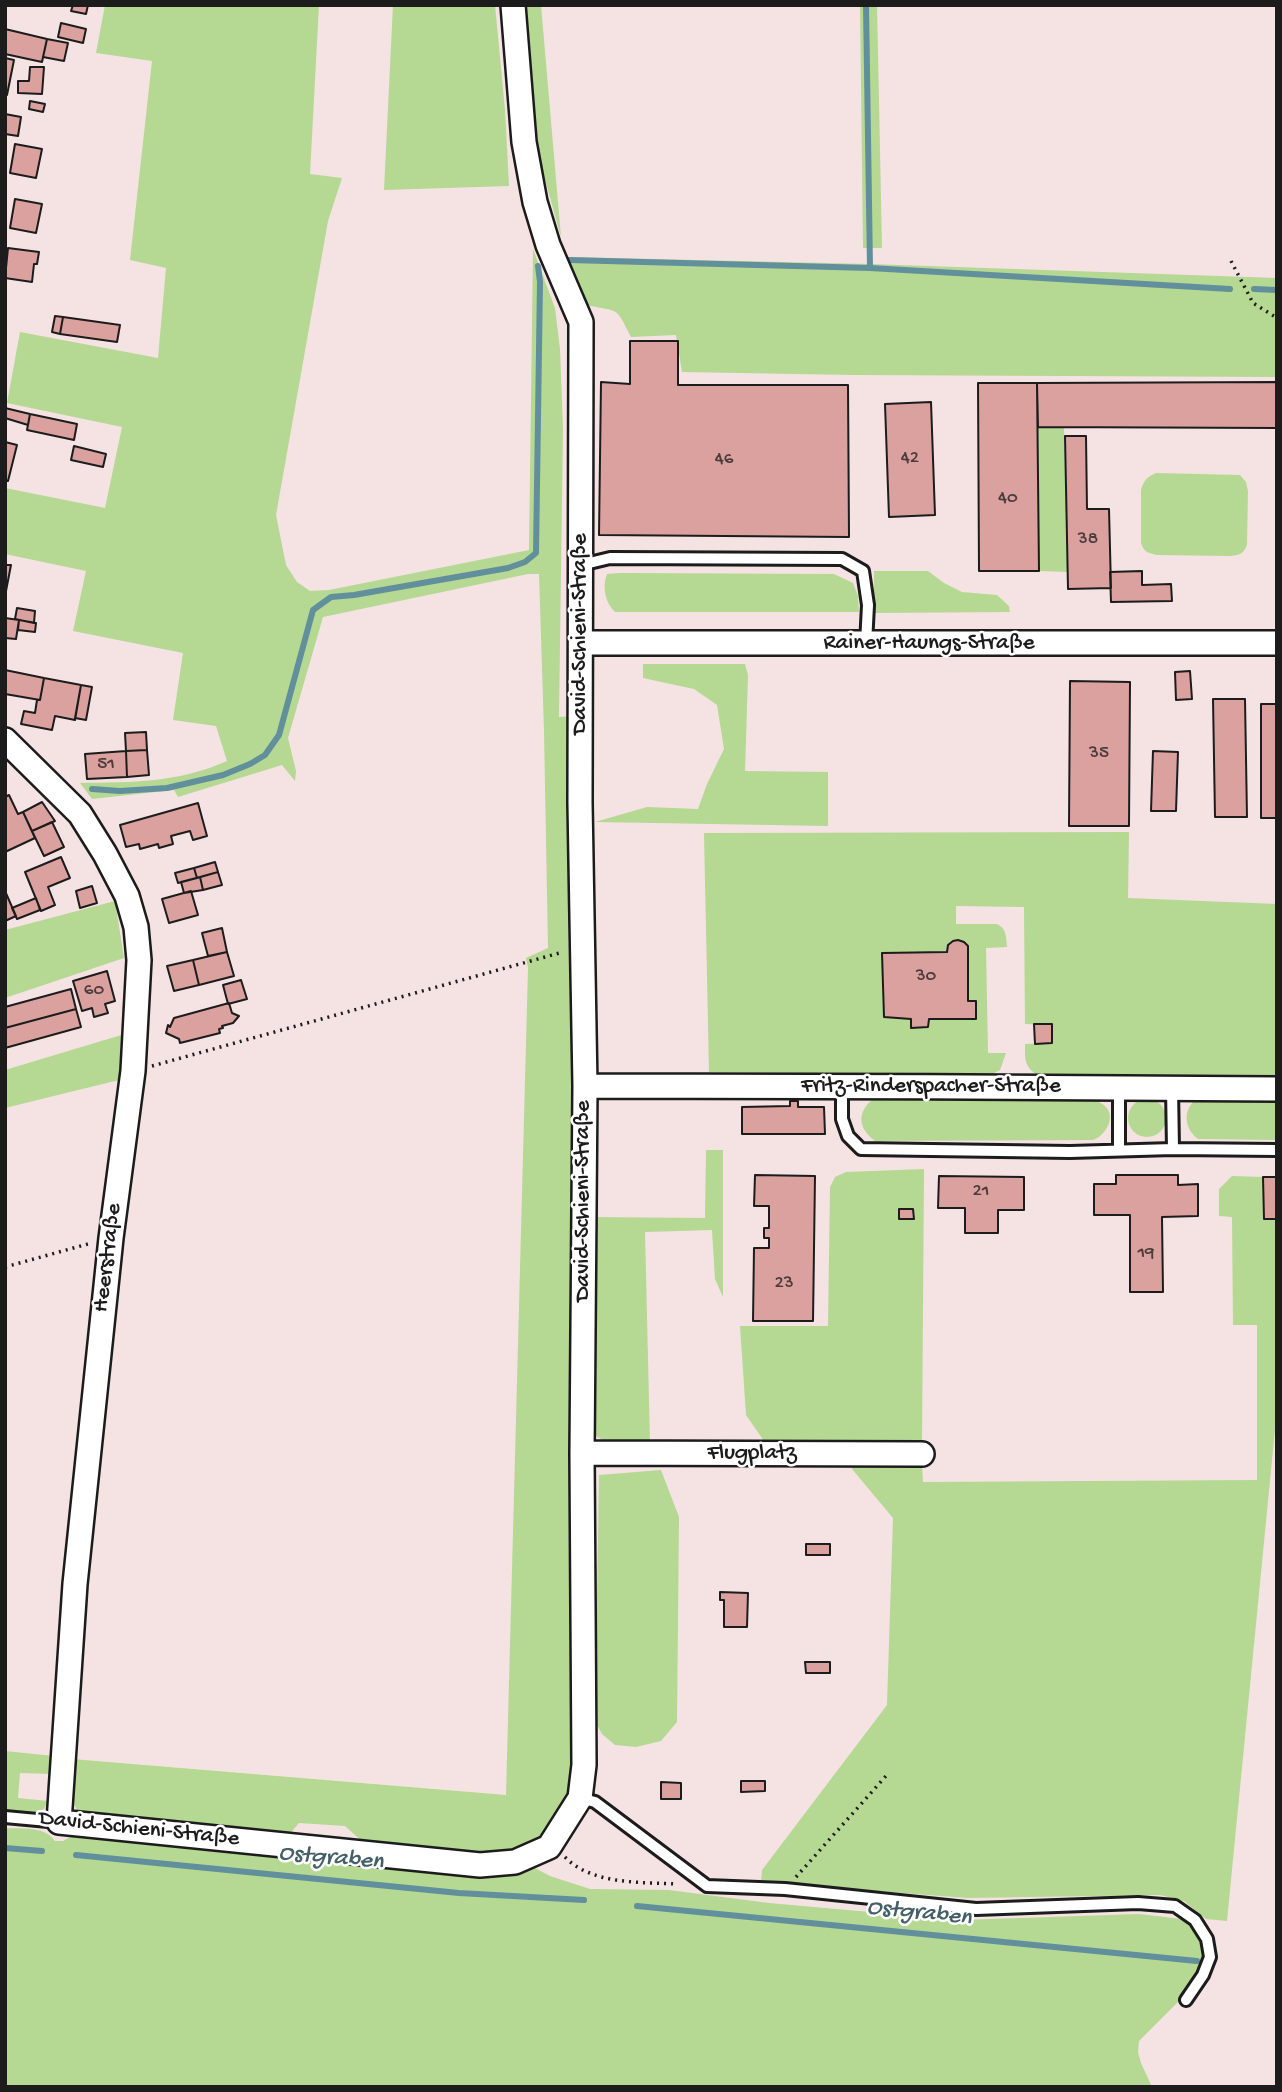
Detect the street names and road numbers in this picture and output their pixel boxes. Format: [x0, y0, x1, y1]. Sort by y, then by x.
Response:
street label: David-Schieni-Straße [567, 533, 595, 735]
street label: Rainer-Haungs-Straße [823, 630, 1035, 658]
street label: Fritz-Rinderspacher-Straße [801, 1073, 1061, 1101]
street label: David-Schieni-Straße [570, 1100, 598, 1302]
street label: Heerstraße [89, 1202, 129, 1314]
street label: Flugplatz [707, 1440, 797, 1468]
street label: David-Schieni-Straße [37, 1806, 241, 1854]

